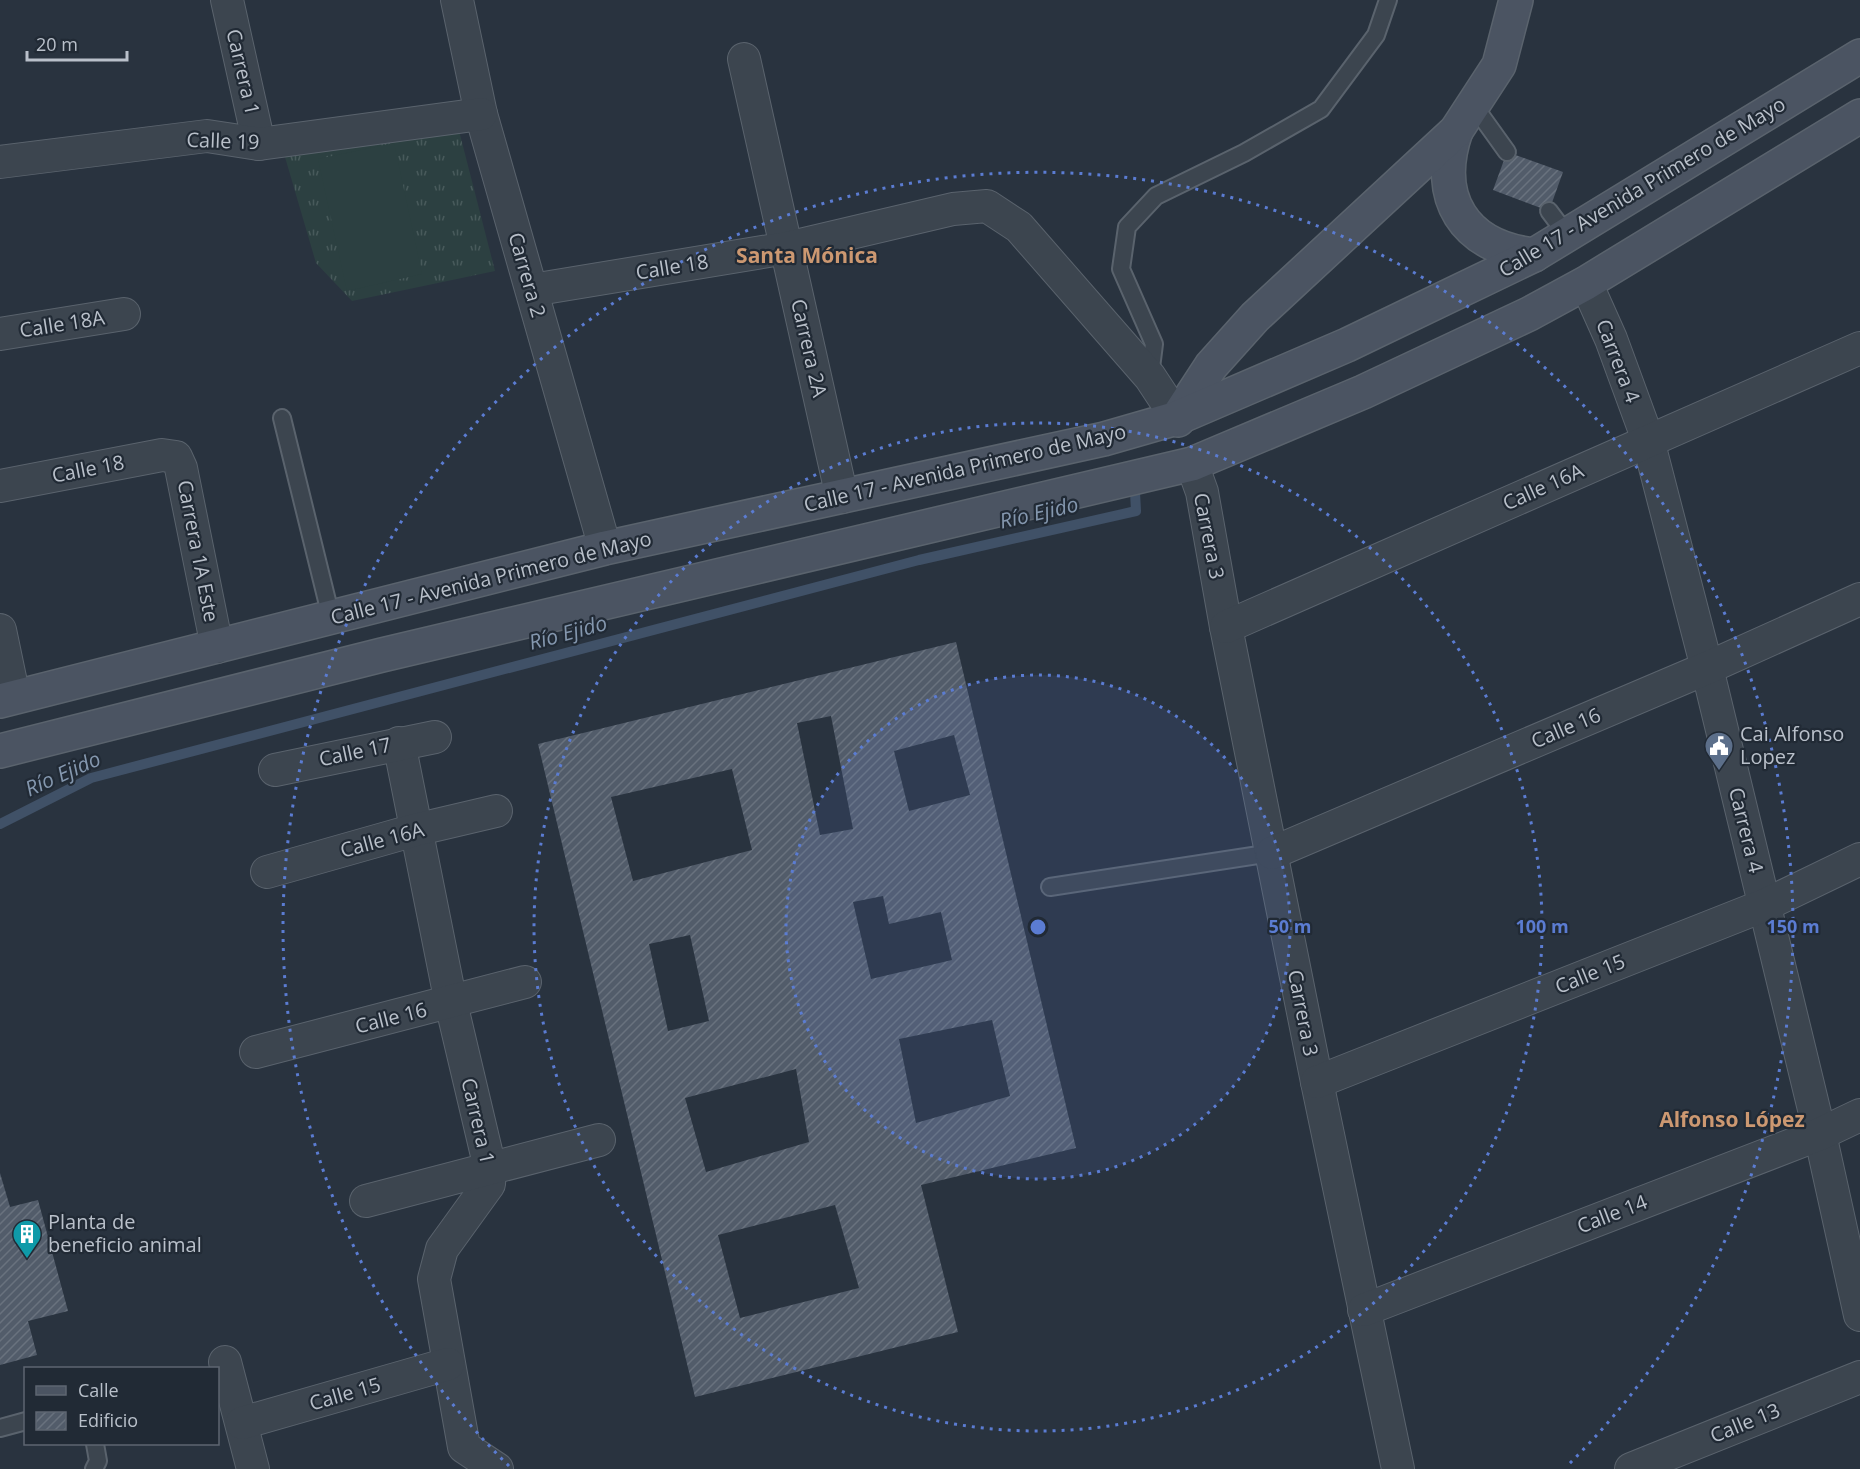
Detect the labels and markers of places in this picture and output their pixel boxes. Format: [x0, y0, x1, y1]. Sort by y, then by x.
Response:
place label: Cai Alfonso Lopez [1740, 720, 1844, 770]
public building icon: Cai Alfonso Lopez [1703, 730, 1735, 772]
centre of rings [1028, 917, 1048, 937]
place label: Planta de beneficio animal [48, 1208, 202, 1258]
building icon: Planta de beneficio animal [11, 1218, 43, 1260]

